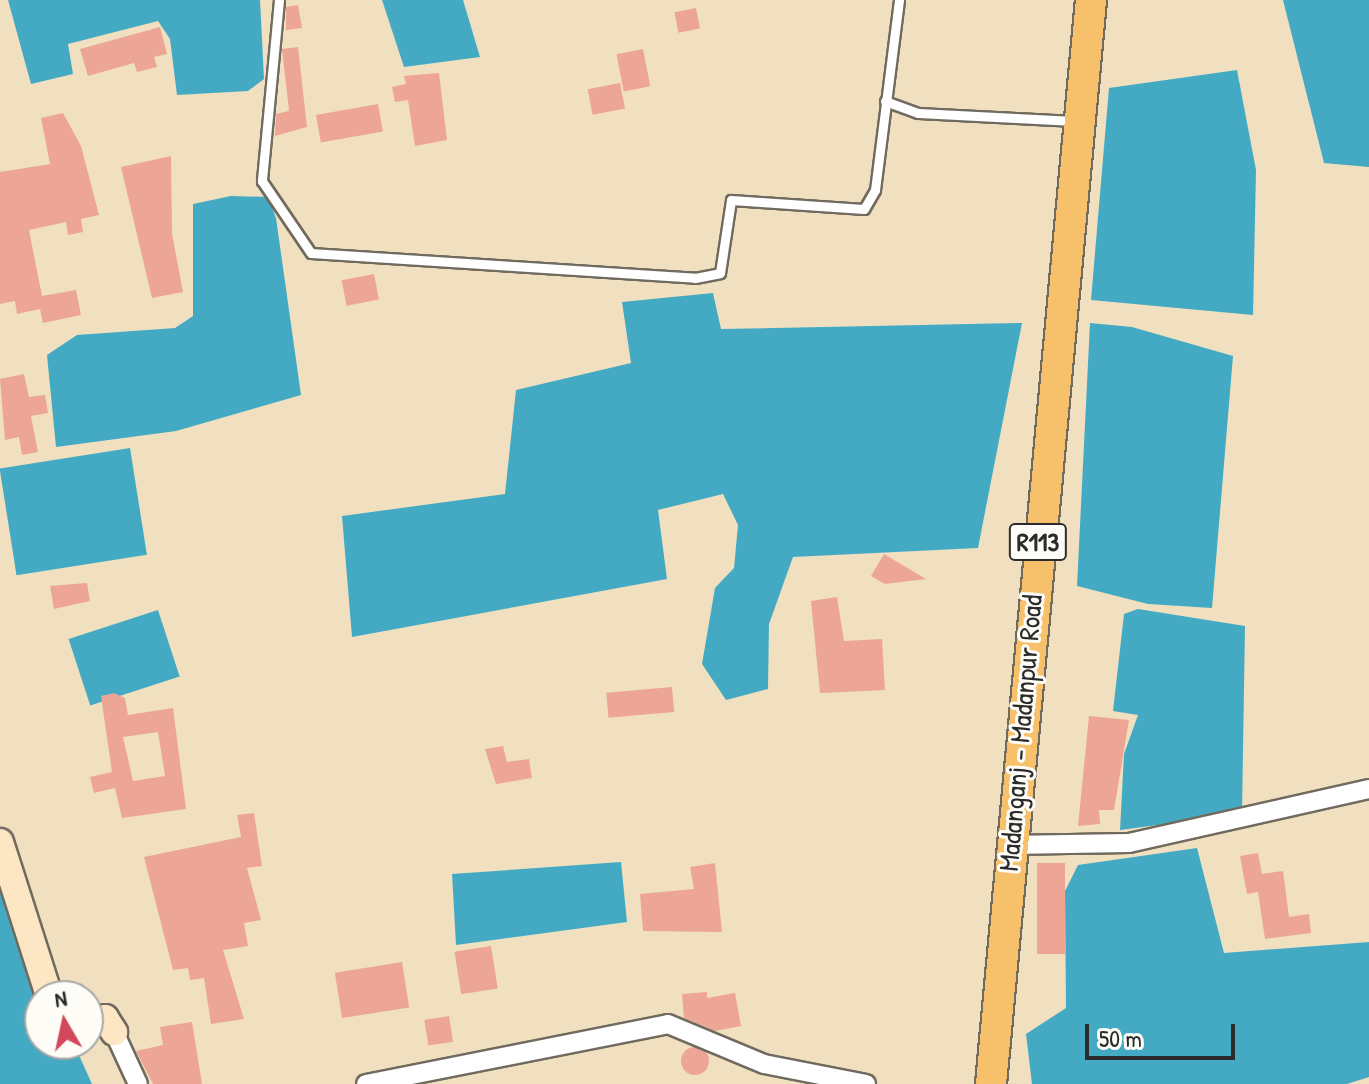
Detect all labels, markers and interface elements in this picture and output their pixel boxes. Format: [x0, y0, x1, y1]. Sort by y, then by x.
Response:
road number: R113 [1008, 520, 1068, 564]
street label: Madanganj - Madanpur Road [991, 593, 1049, 873]
north arrow [24, 980, 104, 1060]
text: N [52, 983, 69, 1014]
scale bar [1089, 1008, 1239, 1058]
text: 50 m [1099, 1022, 1142, 1054]

